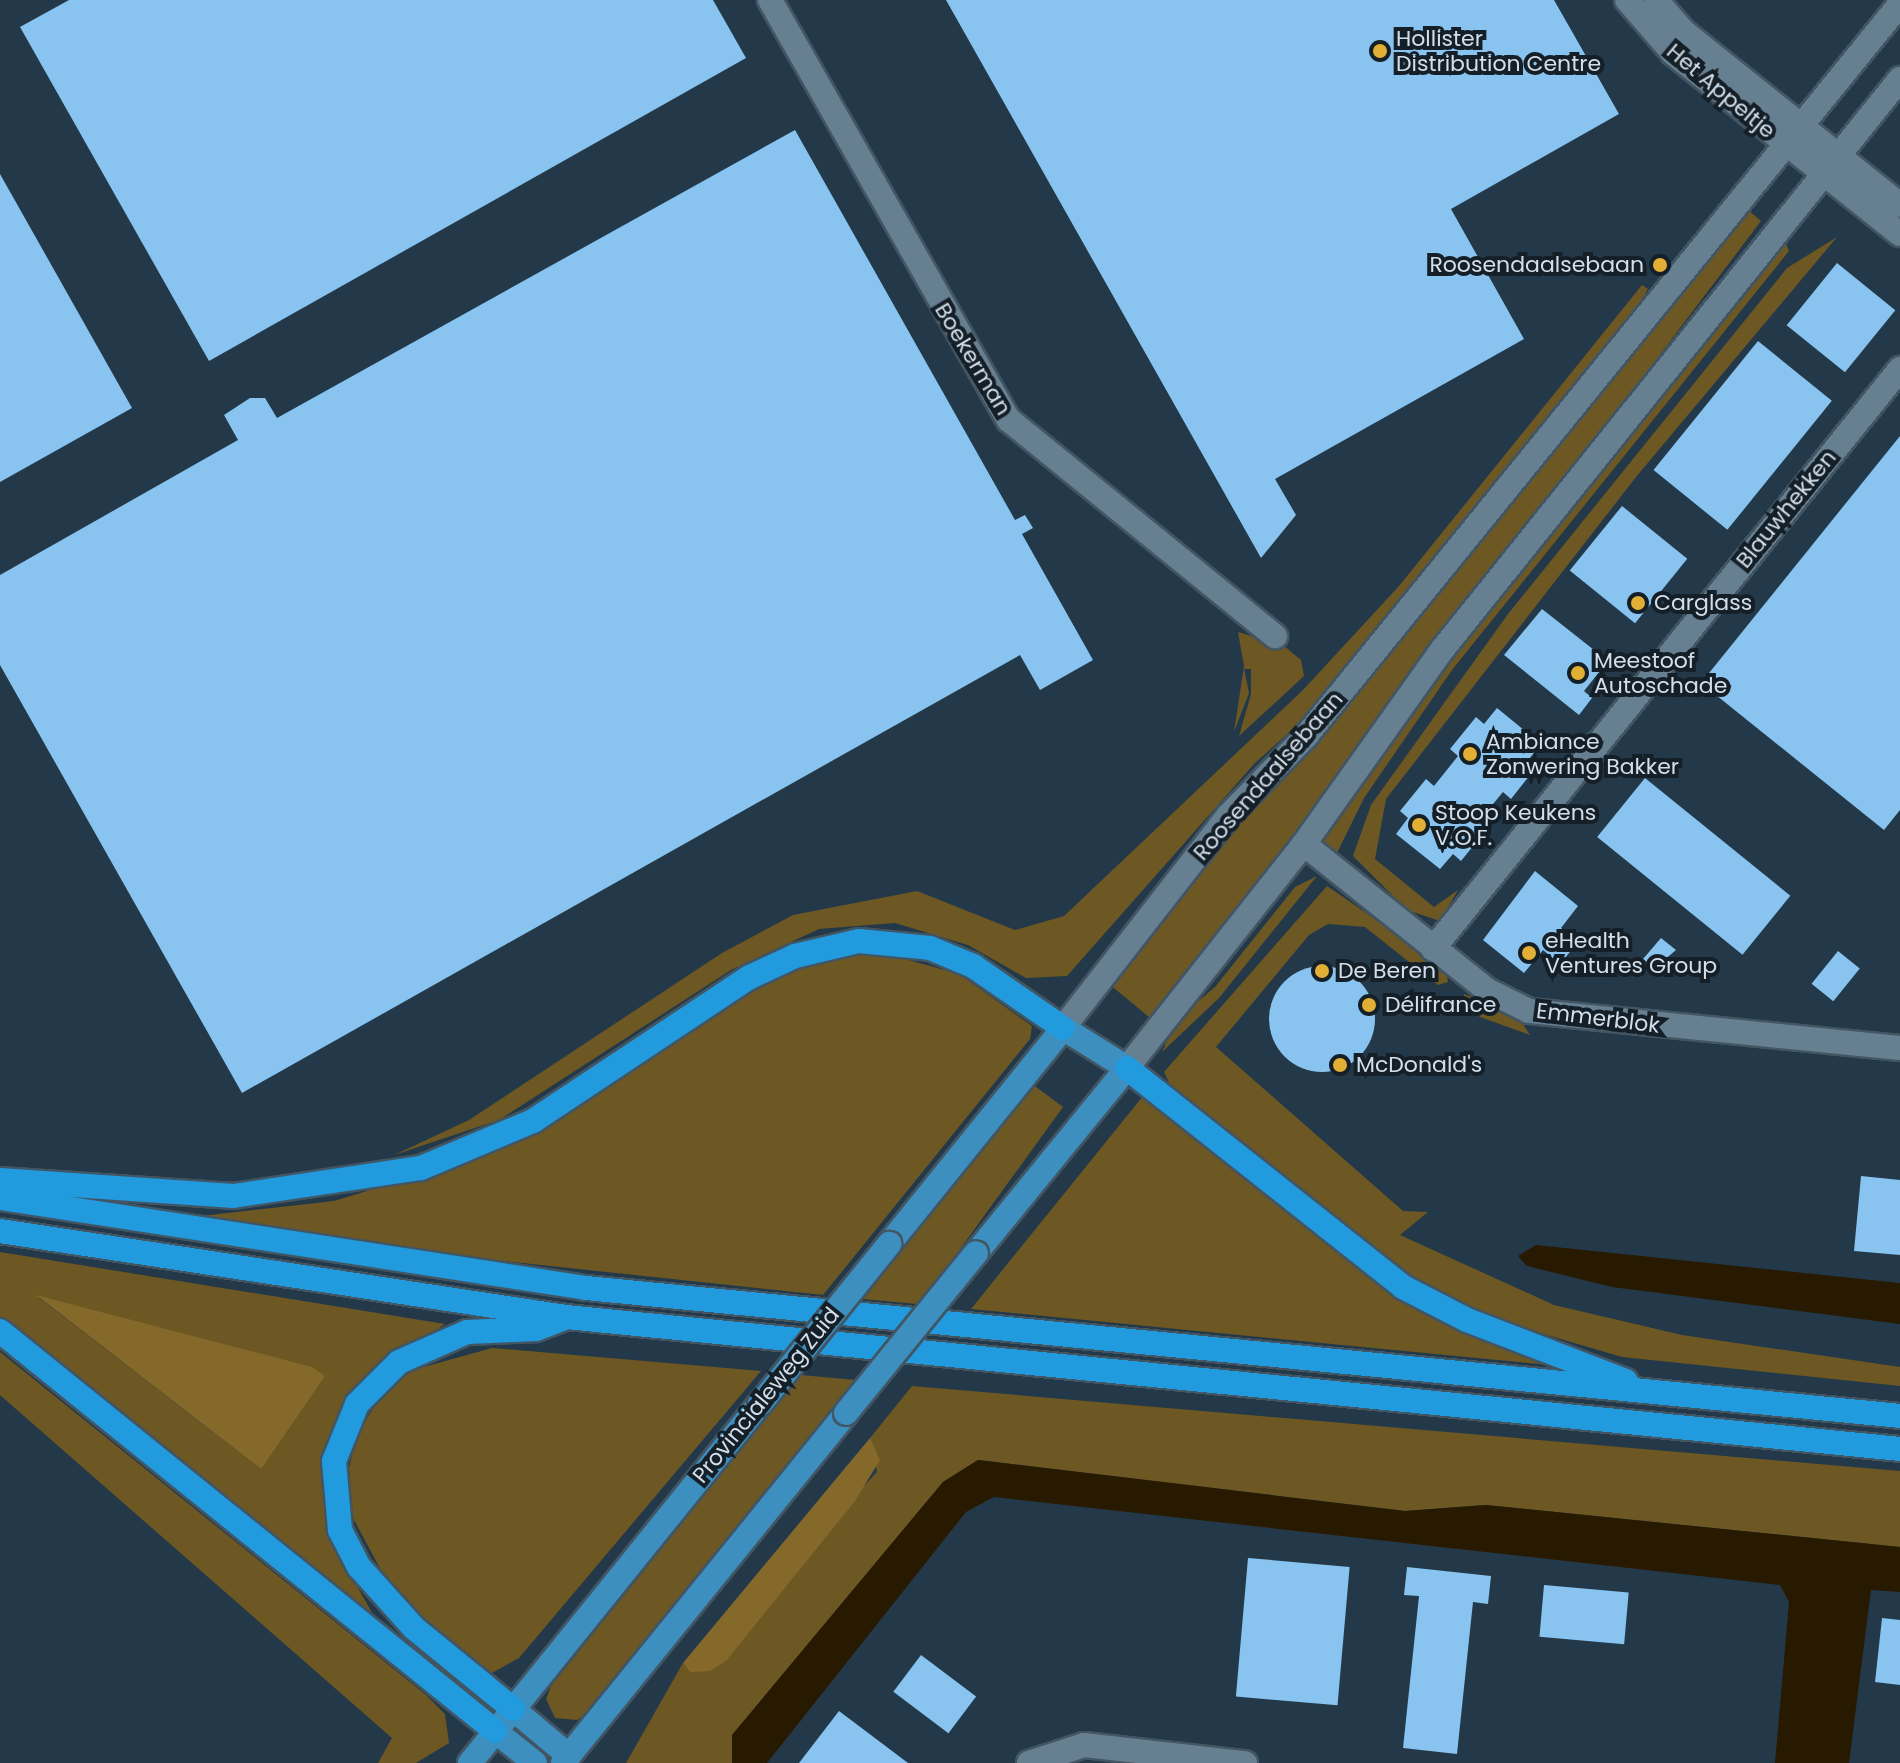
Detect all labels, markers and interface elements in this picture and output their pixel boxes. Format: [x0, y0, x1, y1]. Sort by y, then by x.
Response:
place label: Hollister Distribution Centre [1396, 25, 1601, 76]
street label: Het Appeltje [1661, 38, 1781, 144]
marker: Hollister Distribution Centre [1371, 42, 1389, 60]
place label: Roosendaalsebaan [1429, 252, 1644, 278]
marker: Roosendaalsebaan [1651, 256, 1669, 274]
street label: Boekerman [929, 298, 1017, 420]
street label: Blauwhekken [1730, 445, 1842, 573]
place label: Carglass [1654, 590, 1752, 616]
marker: Carglass [1629, 594, 1647, 612]
place label: Meestoof Autoschade [1594, 647, 1727, 698]
marker: Meestoof Autoschade [1569, 664, 1587, 682]
street label: Roosendaalsebaan [1188, 686, 1348, 866]
place label: Ambiance Zonwering Bakker [1486, 728, 1679, 780]
marker: Ambiance Zonwering Bakker [1461, 745, 1479, 763]
place label: Stoop Keukens V.O.F. [1435, 799, 1596, 850]
marker: Stoop Keukens V.O.F. [1410, 816, 1428, 834]
place label: eHealth Ventures Group [1545, 927, 1717, 978]
marker: eHealth Ventures Group [1520, 944, 1538, 962]
place label: De Beren [1338, 958, 1436, 984]
marker: De Beren [1313, 962, 1331, 980]
place label: Délifrance [1385, 992, 1496, 1018]
marker: Délifrance [1360, 996, 1378, 1014]
street label: Emmerblok [1535, 997, 1661, 1039]
place label: McDonald's [1356, 1052, 1482, 1078]
marker: McDonald's [1331, 1056, 1349, 1074]
street label: Provincialeweg Zuid [687, 1302, 845, 1488]

